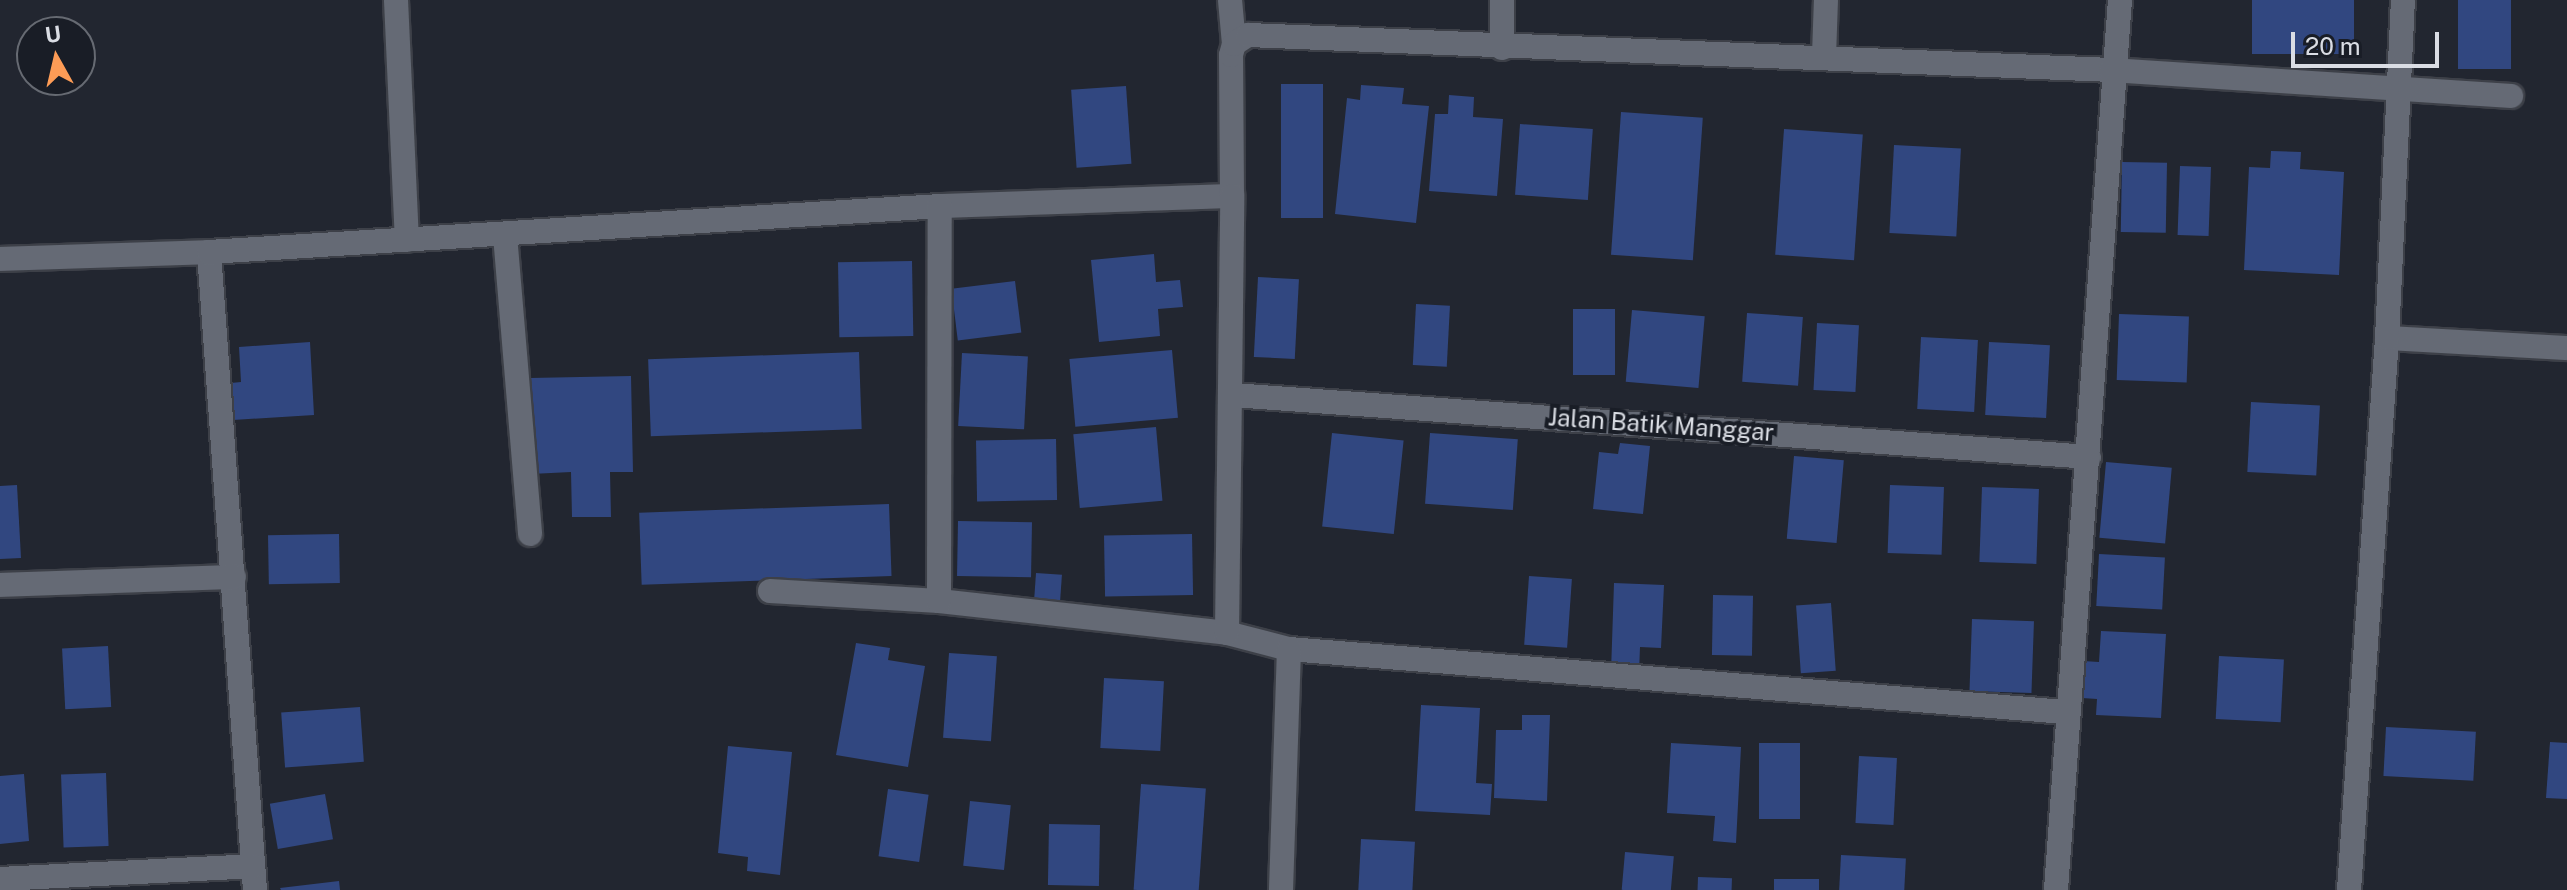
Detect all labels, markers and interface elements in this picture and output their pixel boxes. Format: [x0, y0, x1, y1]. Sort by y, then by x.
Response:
north arrow [16, 16, 96, 96]
scale bar [2295, 16, 2443, 66]
text: U [43, 20, 63, 48]
text: 20 m [2305, 32, 2361, 60]
street label: Jalan Batik Manggar [1547, 403, 1775, 447]

